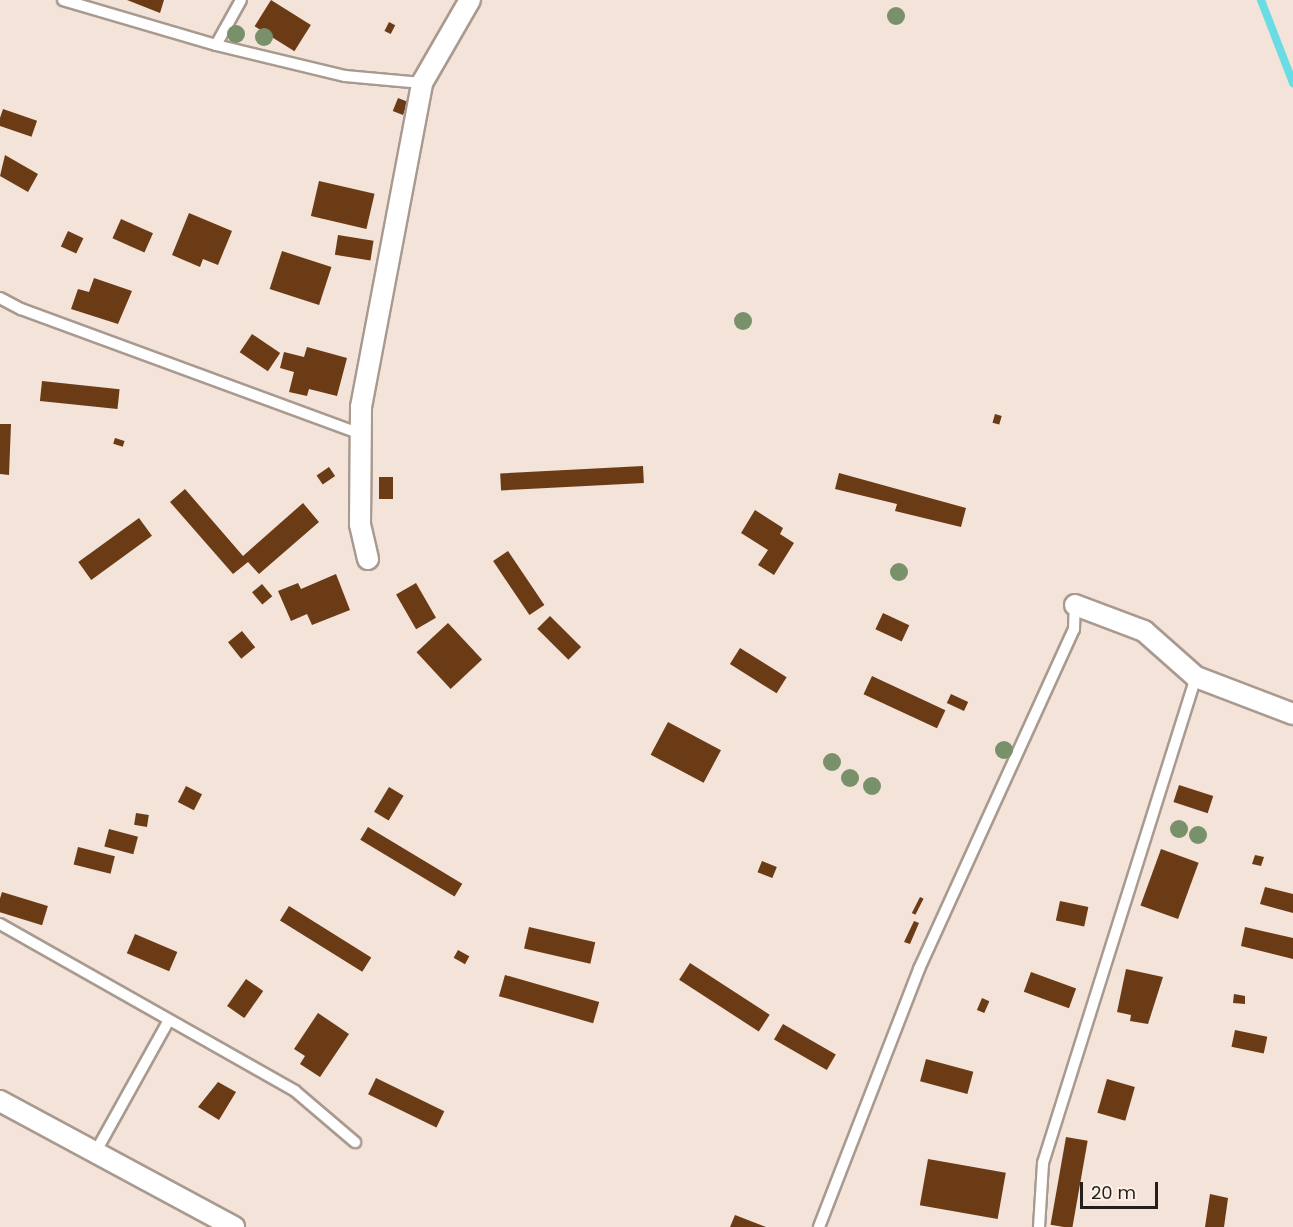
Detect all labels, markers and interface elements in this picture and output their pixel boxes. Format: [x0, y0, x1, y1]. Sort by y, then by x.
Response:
scale bar [1083, 1170, 1161, 1208]
text: 20 m [1091, 1180, 1136, 1205]

